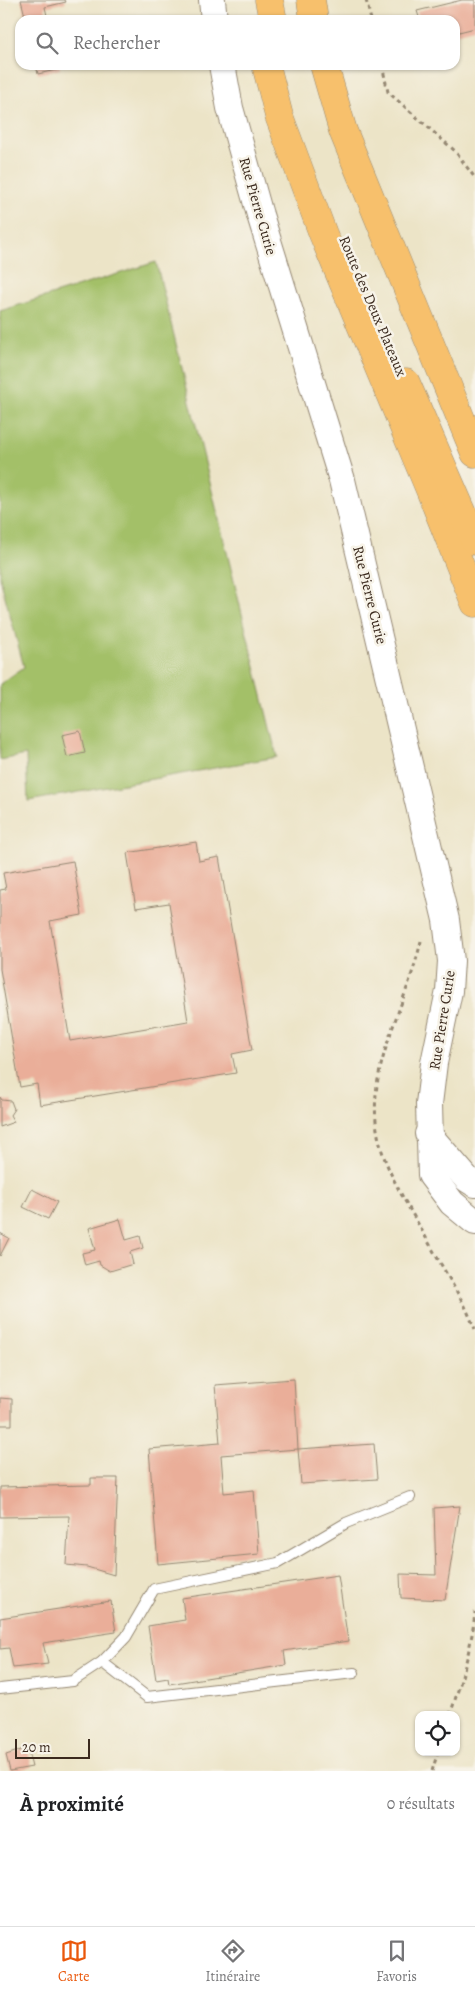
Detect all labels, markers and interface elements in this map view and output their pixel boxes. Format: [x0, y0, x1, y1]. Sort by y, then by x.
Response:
search box [15, 15, 460, 70]
icon: search [33, 29, 61, 57]
text: Rechercher [73, 30, 160, 56]
street label: Rue Pierre Curie [234, 155, 282, 257]
street label: Route des Deux Plateaux [334, 233, 412, 379]
street label: Rue Pierre Curie [348, 544, 392, 647]
street label: Rue Pierre Curie [424, 968, 460, 1071]
map controls [415, 1711, 460, 1756]
button: locate [415, 1711, 460, 1756]
scale bar [15, 1736, 90, 1759]
text: 20 m [22, 1738, 51, 1757]
text: À proximité [20, 1790, 124, 1818]
text: 0 résultats [387, 1793, 455, 1815]
tab: Carte [58, 1937, 90, 1986]
tab: Itinéraire [206, 1937, 260, 1986]
tab: Favoris [376, 1937, 417, 1986]

